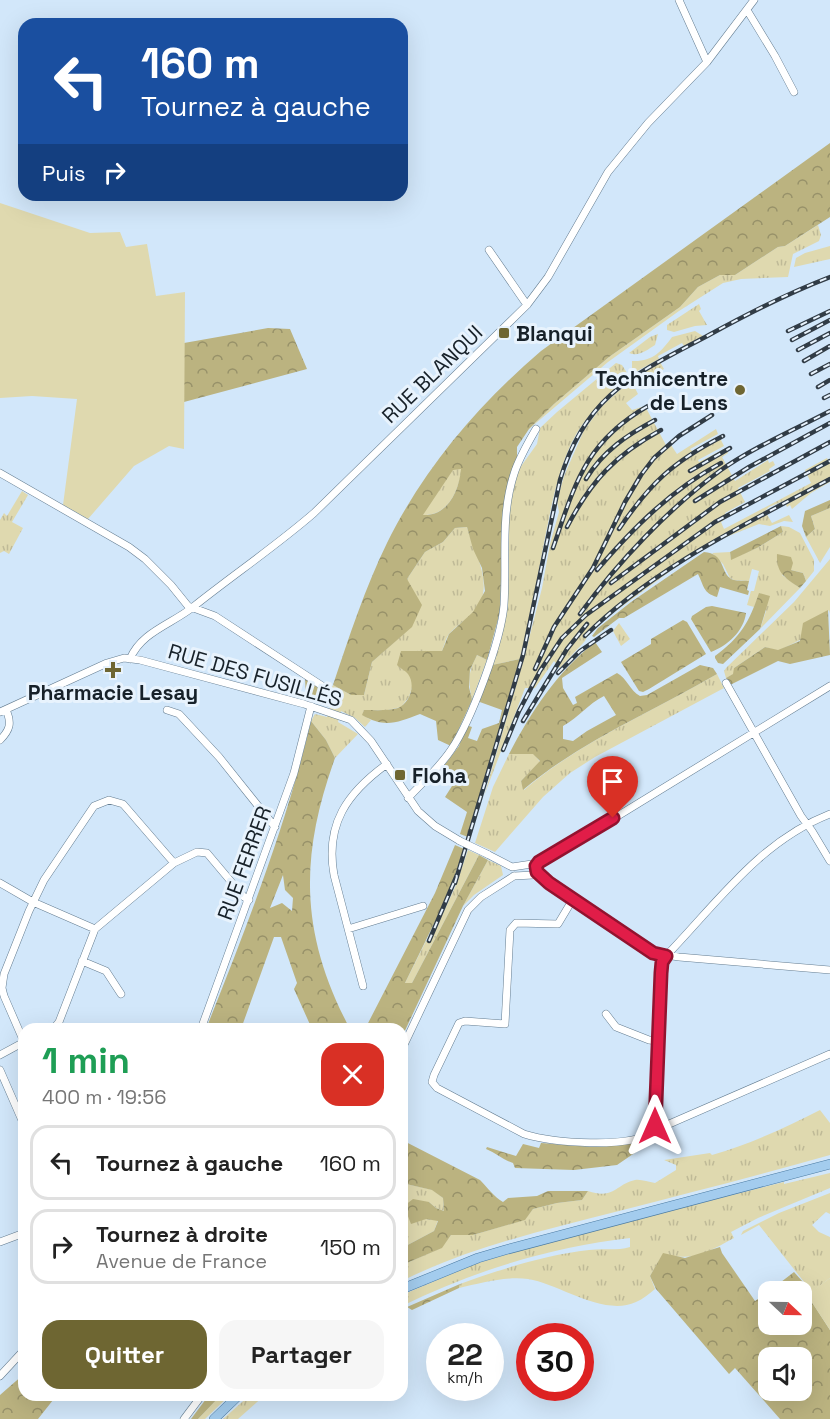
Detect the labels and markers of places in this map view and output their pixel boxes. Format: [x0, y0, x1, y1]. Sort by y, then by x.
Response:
place label: Blanqui [516, 320, 593, 347]
marker: Blanqui [497, 326, 511, 340]
place label: Technicentre de Lens [595, 365, 728, 416]
marker: Technicentre de Lens [733, 383, 747, 397]
marker: Pharmacie Lesay [106, 663, 120, 677]
place label: Pharmacie Lesay [28, 679, 198, 706]
pin [587, 756, 638, 818]
place label: Floha [412, 762, 467, 789]
marker: Floha [393, 768, 407, 782]

